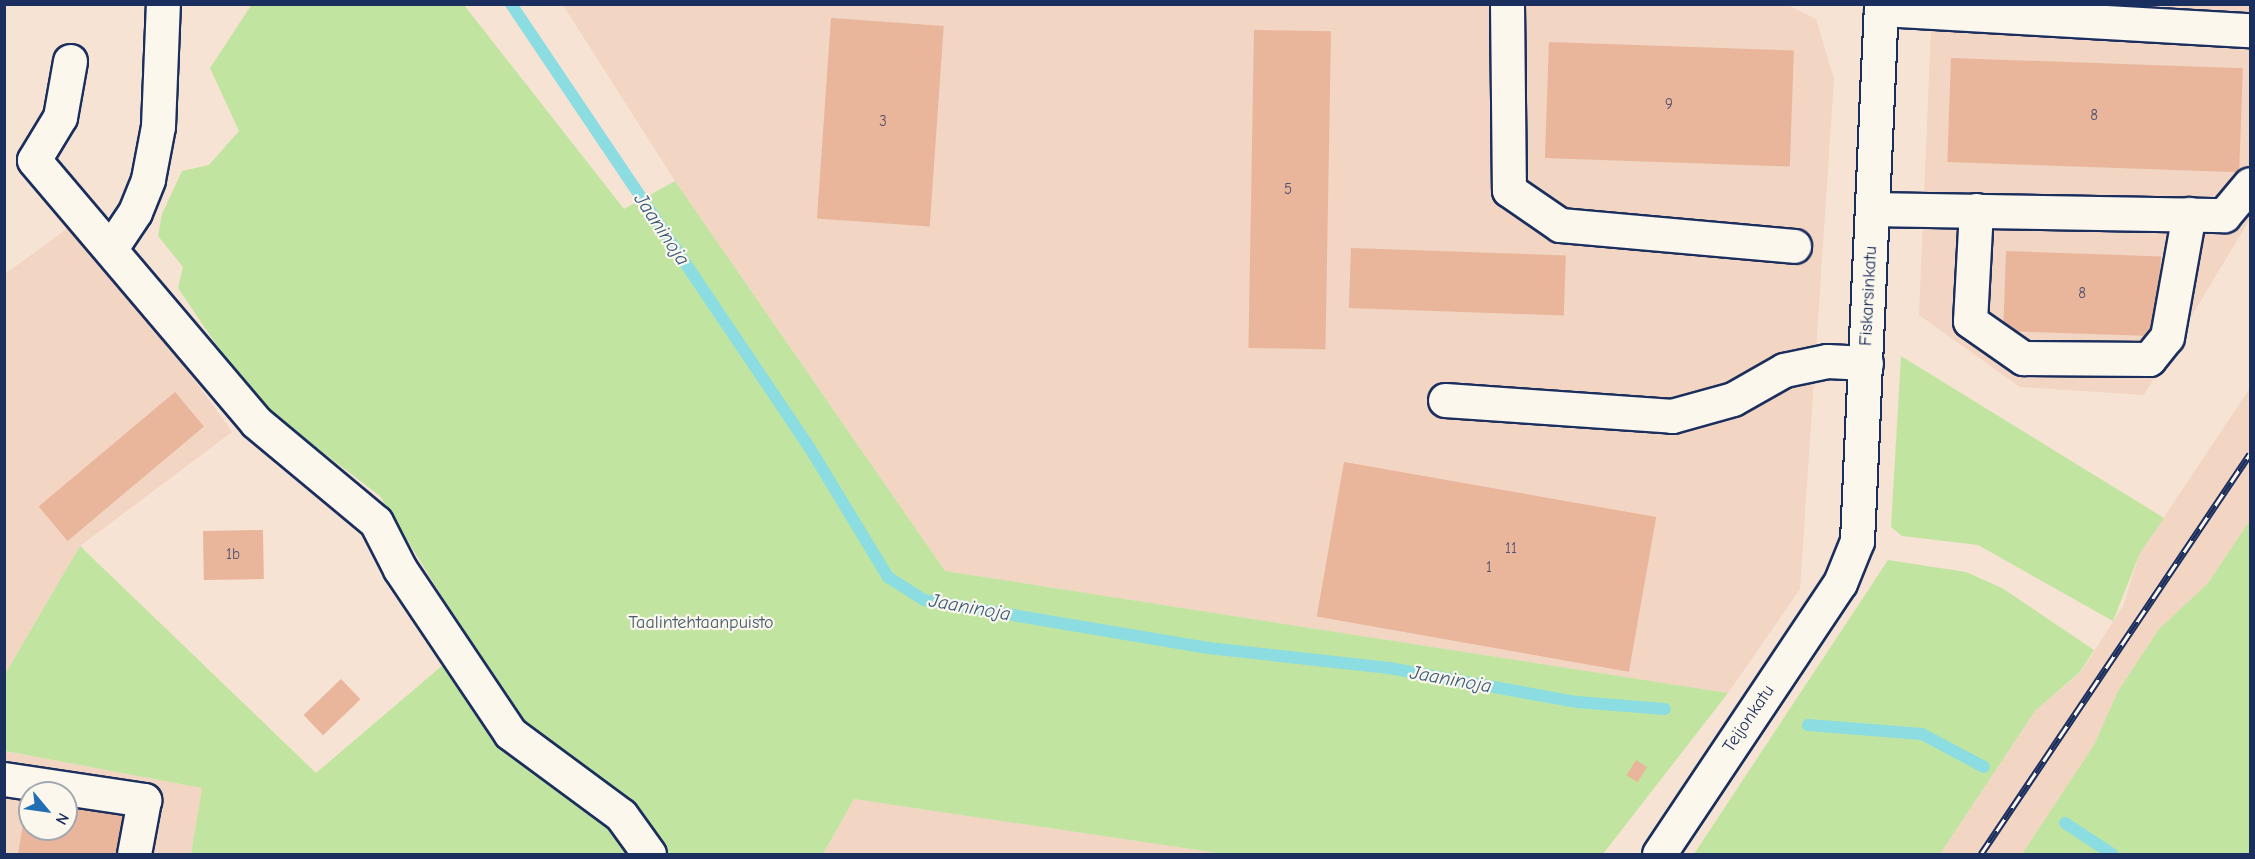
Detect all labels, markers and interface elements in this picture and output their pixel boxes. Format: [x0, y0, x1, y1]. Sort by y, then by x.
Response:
house number: 9 [1665, 96, 1673, 114]
house number: 8 [2090, 107, 2098, 125]
house number: 3 [879, 113, 887, 131]
house number: 5 [1284, 181, 1292, 199]
water label: Jaaninoja [629, 188, 695, 270]
street label: Fiskarsinkatu [1856, 245, 1882, 347]
house number: 8 [2078, 285, 2086, 303]
house number: 11 [1505, 540, 1517, 558]
house number: 1b [226, 546, 240, 564]
house number: 1 [1486, 559, 1492, 577]
water label: Jaaninoja [927, 588, 1013, 626]
park label: Taalintehtaanpuisto [628, 612, 774, 634]
water label: Jaaninoja [1408, 660, 1494, 698]
street label: Teijonkatu [1719, 681, 1779, 757]
north arrow [18, 781, 78, 841]
text: N [52, 810, 72, 828]

